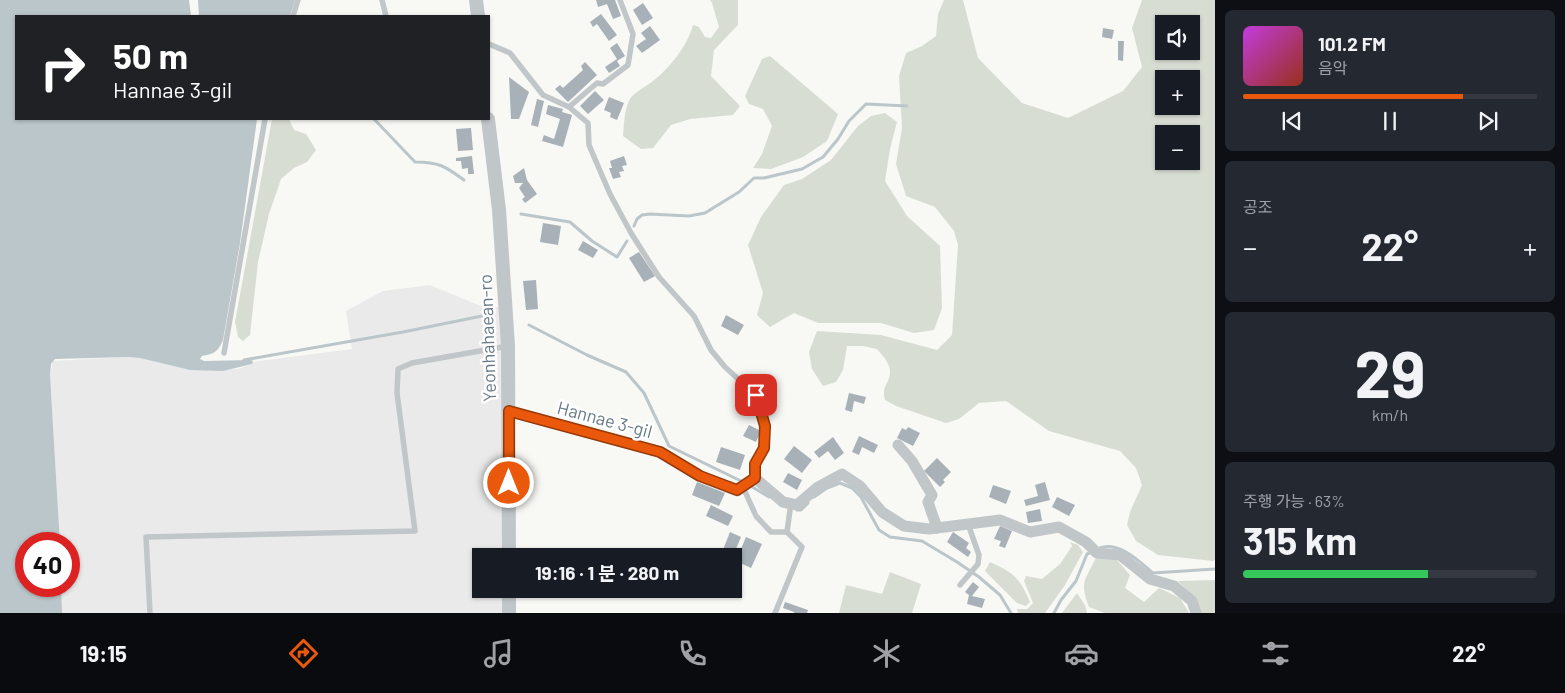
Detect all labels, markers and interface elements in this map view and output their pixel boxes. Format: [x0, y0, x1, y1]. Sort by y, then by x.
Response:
map controls [1155, 15, 1200, 170]
button: sound [1155, 15, 1200, 60]
text: 101.2 FM [1318, 32, 1386, 55]
text: 50 m [113, 34, 188, 76]
icon: right [30, 35, 95, 100]
text: 음악 [1318, 58, 1347, 77]
button: + [1155, 70, 1200, 115]
text: Hannae 3-gil [113, 76, 232, 102]
icon: previous [1278, 107, 1306, 135]
icon: pause [1376, 107, 1404, 135]
icon: next [1474, 107, 1502, 135]
button: − [1155, 125, 1200, 170]
text: 공조 [1243, 197, 1272, 216]
text: 22° [1362, 223, 1418, 269]
text: − [1243, 230, 1257, 264]
text: + [1523, 230, 1537, 264]
street label: Yeonhahaean-ro [474, 274, 500, 402]
text: 29 [1355, 333, 1425, 411]
pin [735, 374, 777, 416]
icon: arrive [742, 381, 770, 409]
street label: Hannae 3-gil [555, 396, 655, 442]
text: km/h [1372, 405, 1408, 424]
position arrow [482, 456, 534, 508]
text: 주행 가능 · 63% [1243, 491, 1345, 510]
text: 315 km [1243, 517, 1357, 563]
speed limit sign: 40 [15, 532, 80, 597]
text: 19:16 · 1 분 · 280 m [535, 561, 679, 584]
icon: directions [286, 636, 321, 671]
icon: music [481, 636, 516, 671]
icon: phone [675, 636, 710, 671]
icon: climate [869, 636, 904, 671]
icon: car [1064, 636, 1099, 671]
icon: filters [1258, 636, 1293, 671]
text: 19:15 [80, 640, 127, 666]
text: 22° [1452, 640, 1485, 666]

